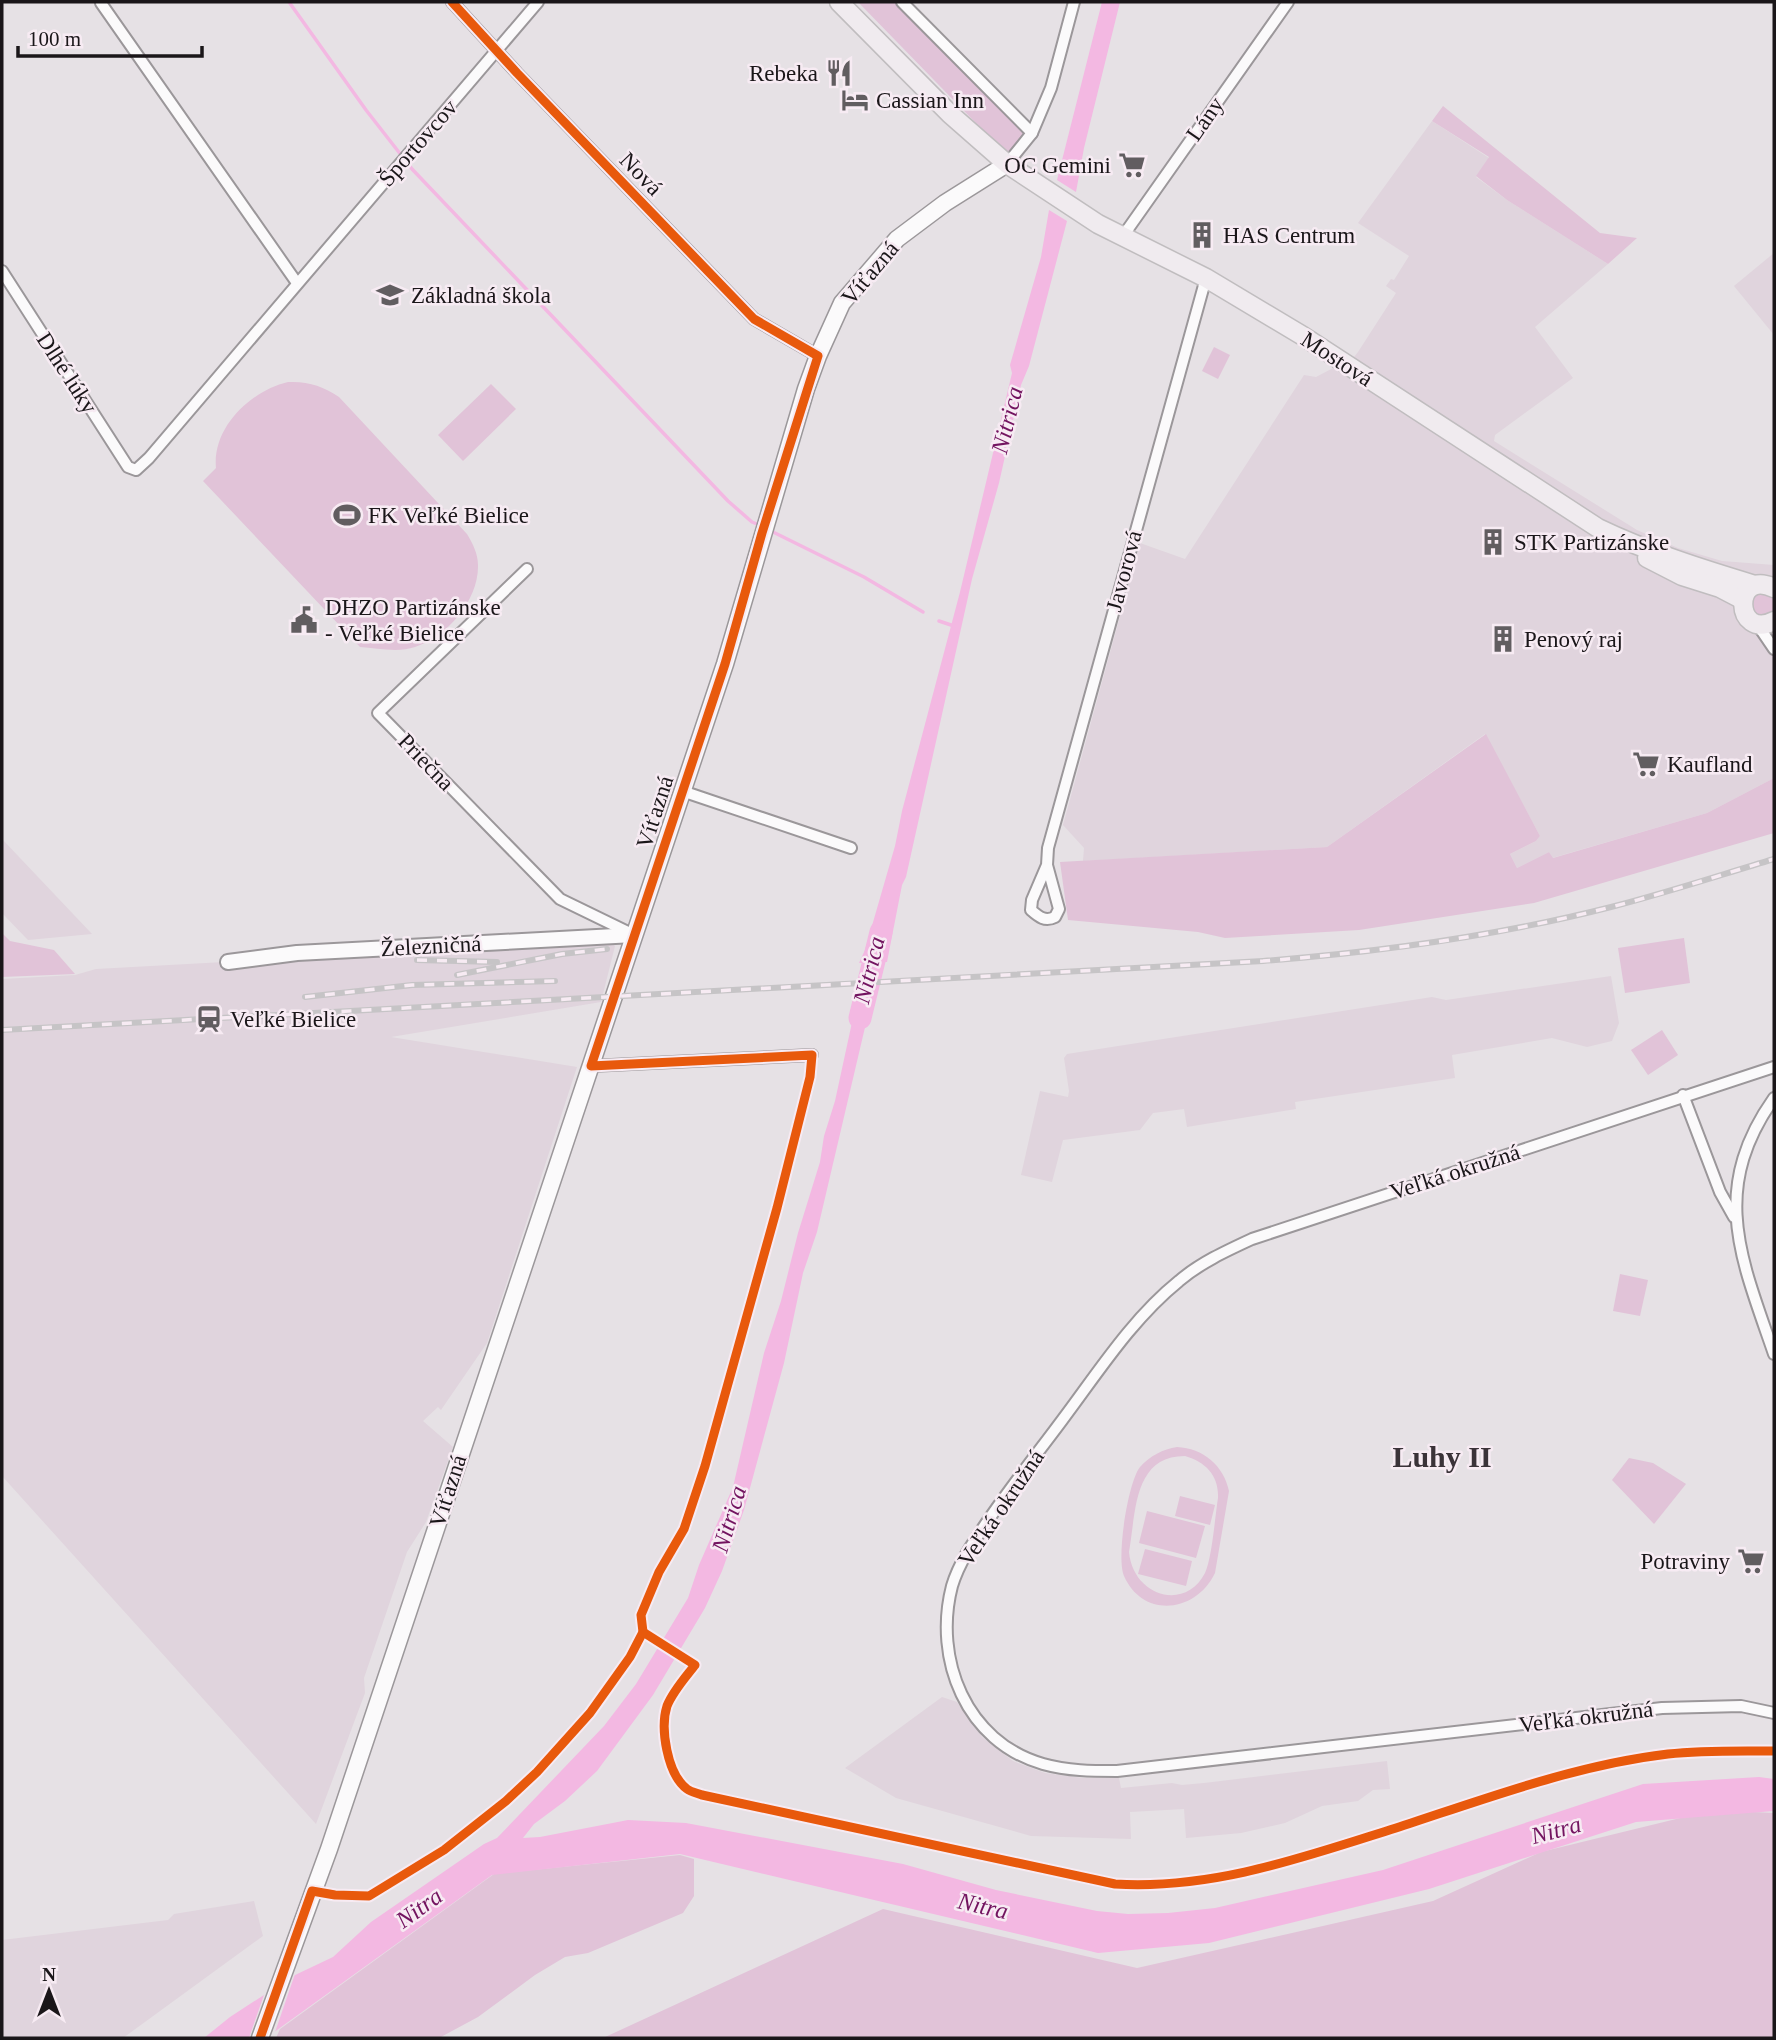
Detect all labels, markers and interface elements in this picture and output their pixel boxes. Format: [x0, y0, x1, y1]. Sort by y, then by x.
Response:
scale bar [18, 14, 201, 58]
text: 100 m [28, 27, 81, 51]
restaurant icon: Rebeka [824, 58, 854, 88]
place label: Rebeka [749, 61, 818, 86]
hotel icon: Cassian Inn [840, 85, 870, 115]
place label: Cassian Inn [876, 88, 984, 113]
street label: Lány [1181, 92, 1229, 146]
street label: Športovcov [373, 94, 463, 191]
street label: Nová [615, 147, 667, 201]
supermarket icon: OC Gemini [1117, 150, 1147, 180]
place label: OC Gemini [1004, 153, 1111, 178]
building icon: HAS Centrum [1187, 220, 1217, 250]
place label: HAS Centrum [1223, 223, 1355, 248]
street label: Víťazná [836, 236, 904, 310]
school or university icon: Základná škola [375, 280, 405, 310]
place label: Základná škola [411, 283, 551, 308]
street label: Mostová [1296, 327, 1378, 391]
street label: Dlhé lúky [32, 328, 103, 419]
water label: Nitrica [986, 384, 1028, 457]
sports icon: FK Veľké Bielice [332, 500, 362, 530]
place label: FK Veľké Bielice [368, 503, 529, 528]
building icon: STK Partizánske [1478, 527, 1508, 557]
street label: Javorová [1101, 528, 1147, 614]
place label: STK Partizánske [1514, 530, 1669, 555]
place label: DHZO Partizánske - Veľké Bielice [325, 595, 501, 646]
public building icon: DHZO Partizánske - Veľké Bielice [289, 605, 319, 635]
building icon: Penový raj [1488, 624, 1518, 654]
place label: Penový raj [1524, 627, 1623, 652]
street label: Priečna [393, 729, 459, 795]
supermarket icon: Kaufland [1631, 749, 1661, 779]
place label: Kaufland [1667, 752, 1753, 777]
street label: Víťazná [632, 772, 678, 852]
street label: Železničná [380, 931, 482, 961]
water label: Nitrica [848, 934, 890, 1007]
station icon: Veľké Bielice [194, 1004, 224, 1034]
place label: Veľké Bielice [230, 1007, 356, 1032]
street label: Veľká okružná [1387, 1139, 1523, 1205]
district label: Luhy II [1392, 1440, 1492, 1473]
street label: Veľká okružná [953, 1445, 1049, 1571]
street label: Víťazná [425, 1451, 471, 1531]
water label: Nitrica [706, 1483, 751, 1556]
supermarket icon: Potraviny [1736, 1546, 1766, 1576]
place label: Potraviny [1641, 1549, 1730, 1574]
street label: Veľká okružná [1517, 1696, 1655, 1738]
water label: Nitra [1527, 1811, 1584, 1849]
water label: Nitra [390, 1883, 447, 1934]
water label: Nitra [954, 1887, 1011, 1924]
north arrow [14, 1956, 84, 2026]
text: N [42, 1964, 56, 1985]

